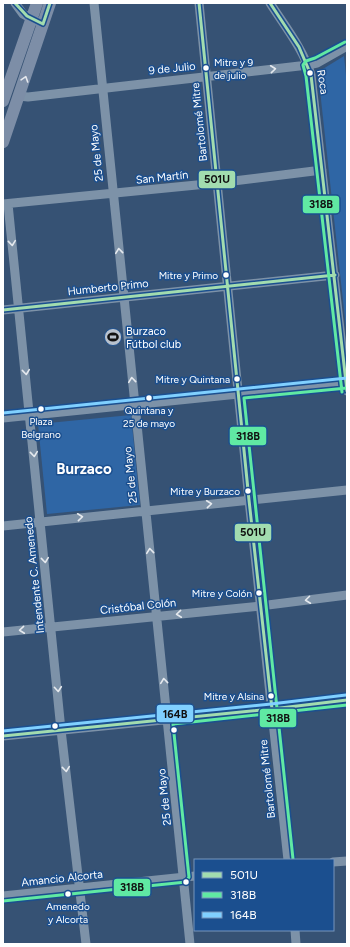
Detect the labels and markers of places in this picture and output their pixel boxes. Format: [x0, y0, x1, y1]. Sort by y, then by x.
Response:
place label: Mitre y 9 de julio [214, 56, 254, 82]
marker: Mitre y 9 de julio [201, 63, 211, 73]
unlabelled marker [305, 68, 315, 78]
place label: Mitre y Primo [159, 269, 218, 282]
marker: Mitre y Primo [221, 270, 231, 280]
place label: Burzaco Fútbol club [126, 325, 181, 351]
sports icon: Burzaco Fútbol club [103, 327, 123, 347]
place label: Mitre y Quintana [156, 373, 230, 386]
marker: Mitre y Quintana [232, 374, 242, 384]
marker: Quintana y 25 de mayo [144, 393, 154, 403]
marker: Plaza Belgrano [36, 404, 46, 414]
place label: Quintana y 25 de mayo [123, 404, 175, 430]
place label: Plaza Belgrano [21, 415, 61, 441]
place label: Mitre y Burzaco [170, 485, 240, 498]
marker: Mitre y Burzaco [243, 486, 253, 496]
place label: Mitre y Colón [192, 587, 252, 600]
marker: Mitre y Colón [254, 588, 264, 598]
place label: Mitre y Alsina [204, 690, 264, 703]
marker: Mitre y Alsina [266, 691, 276, 701]
unlabelled marker [50, 721, 60, 731]
unlabelled marker [169, 725, 179, 735]
unlabelled marker [181, 877, 191, 887]
marker: Amenedo y Alcorta [63, 889, 73, 899]
place label: Amenedo y Alcorta [46, 900, 90, 926]

